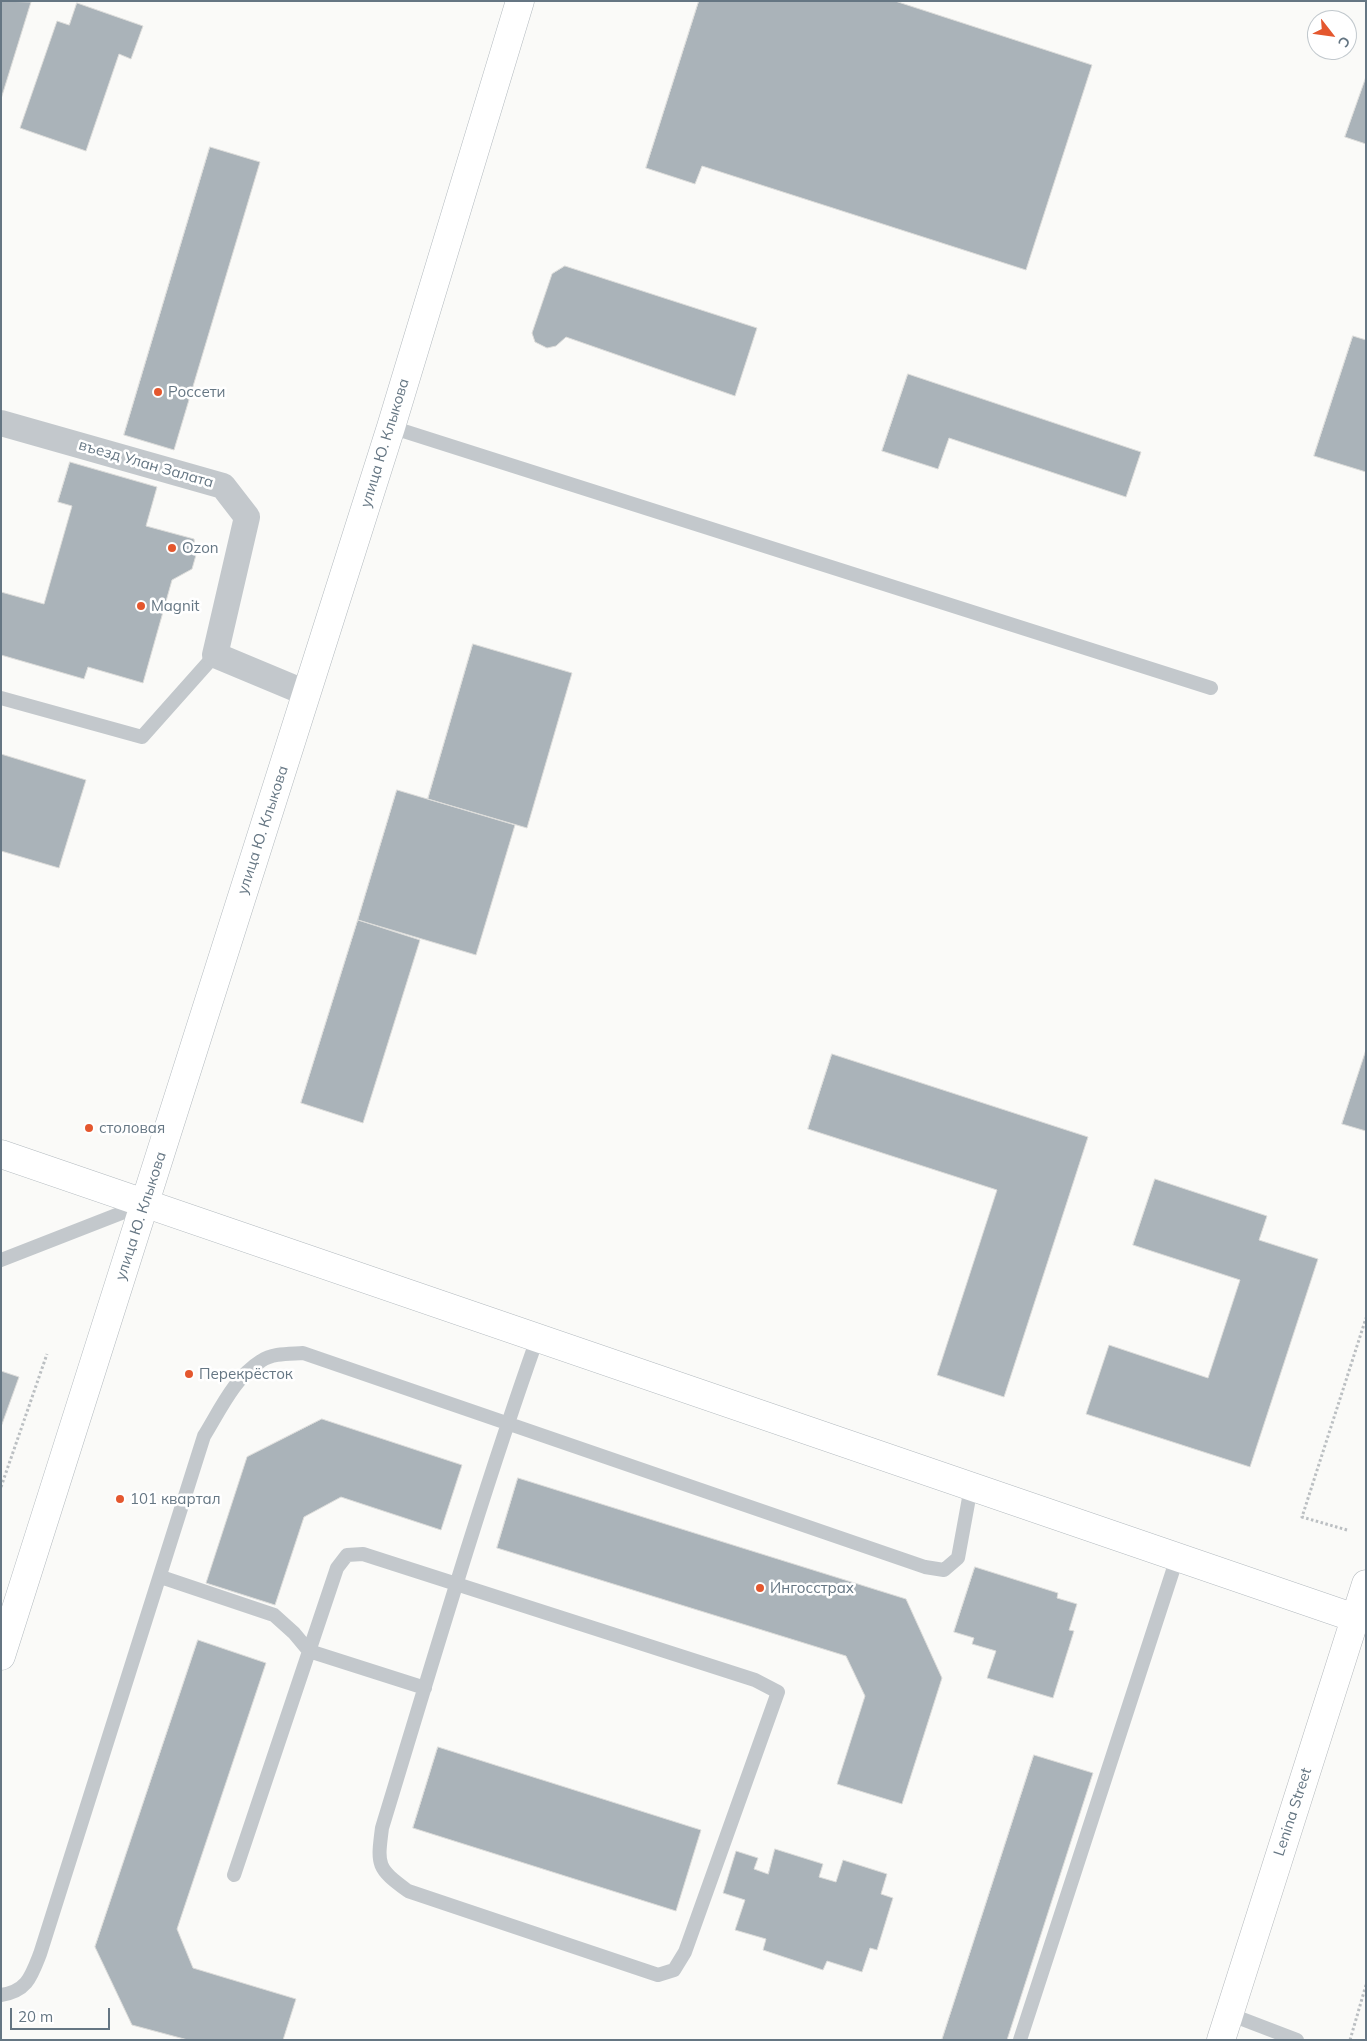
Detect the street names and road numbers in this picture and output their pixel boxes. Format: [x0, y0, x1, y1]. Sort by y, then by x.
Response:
street label: улица Ю. Клыкова [357, 376, 413, 510]
street label: въезд Улан Залата [76, 436, 216, 492]
street label: улица Ю. Клыкова [234, 763, 292, 897]
street label: улица Ю. Клыкова [112, 1149, 170, 1283]
street label: Lenina Street [1270, 1766, 1316, 1858]

